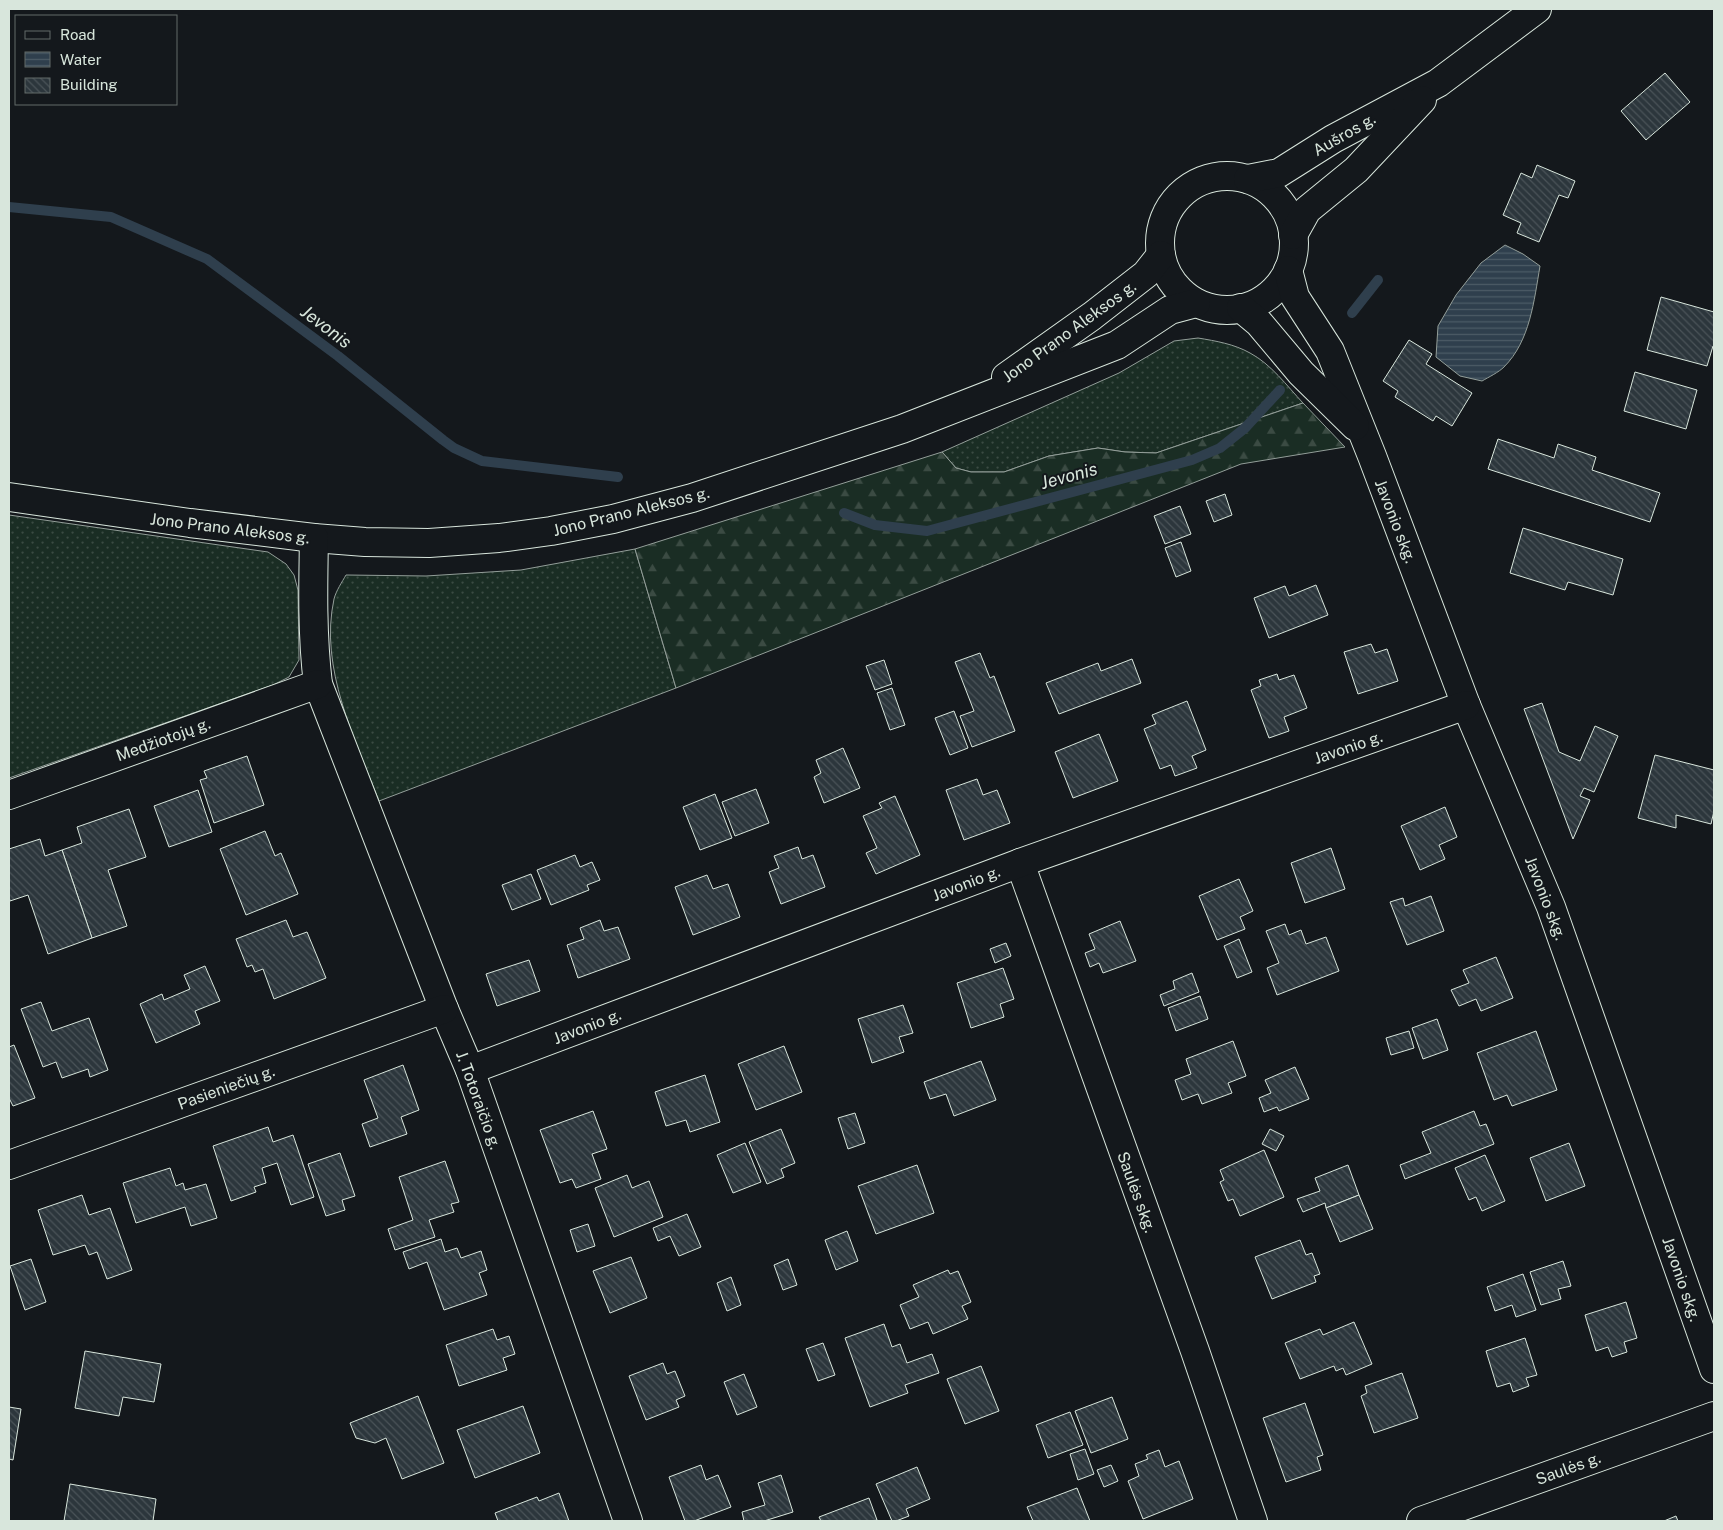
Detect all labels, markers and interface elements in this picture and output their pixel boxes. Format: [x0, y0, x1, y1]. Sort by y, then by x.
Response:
legend [15, 15, 178, 105]
text: Road [60, 26, 96, 43]
text: Water [60, 51, 102, 68]
text: Building [60, 76, 118, 93]
street label: Aušros g. [1310, 109, 1379, 160]
street label: Jono Prano Aleksos g. [999, 277, 1140, 386]
water label: Jevonis [297, 301, 356, 353]
water label: Jevonis [1038, 458, 1100, 493]
street label: Javonio skg. [1371, 477, 1420, 566]
street label: Jono Prano Aleksos g. [551, 483, 711, 540]
street label: Jono Prano Aleksos g. [149, 509, 311, 548]
street label: Medžiotojų g. [113, 714, 213, 765]
street label: Javonio g. [1311, 727, 1385, 768]
street label: Javonio skg. [1521, 854, 1570, 943]
street label: Javonio g. [929, 862, 1003, 905]
street label: Javonio g. [550, 1005, 624, 1048]
street label: J. Totoraičio g. [452, 1048, 505, 1152]
street label: Pasieniečių g. [175, 1061, 277, 1114]
street label: Saulės skg. [1113, 1149, 1160, 1235]
street label: Javonio skg. [1658, 1234, 1705, 1324]
street label: Saulės g. [1533, 1448, 1603, 1489]

